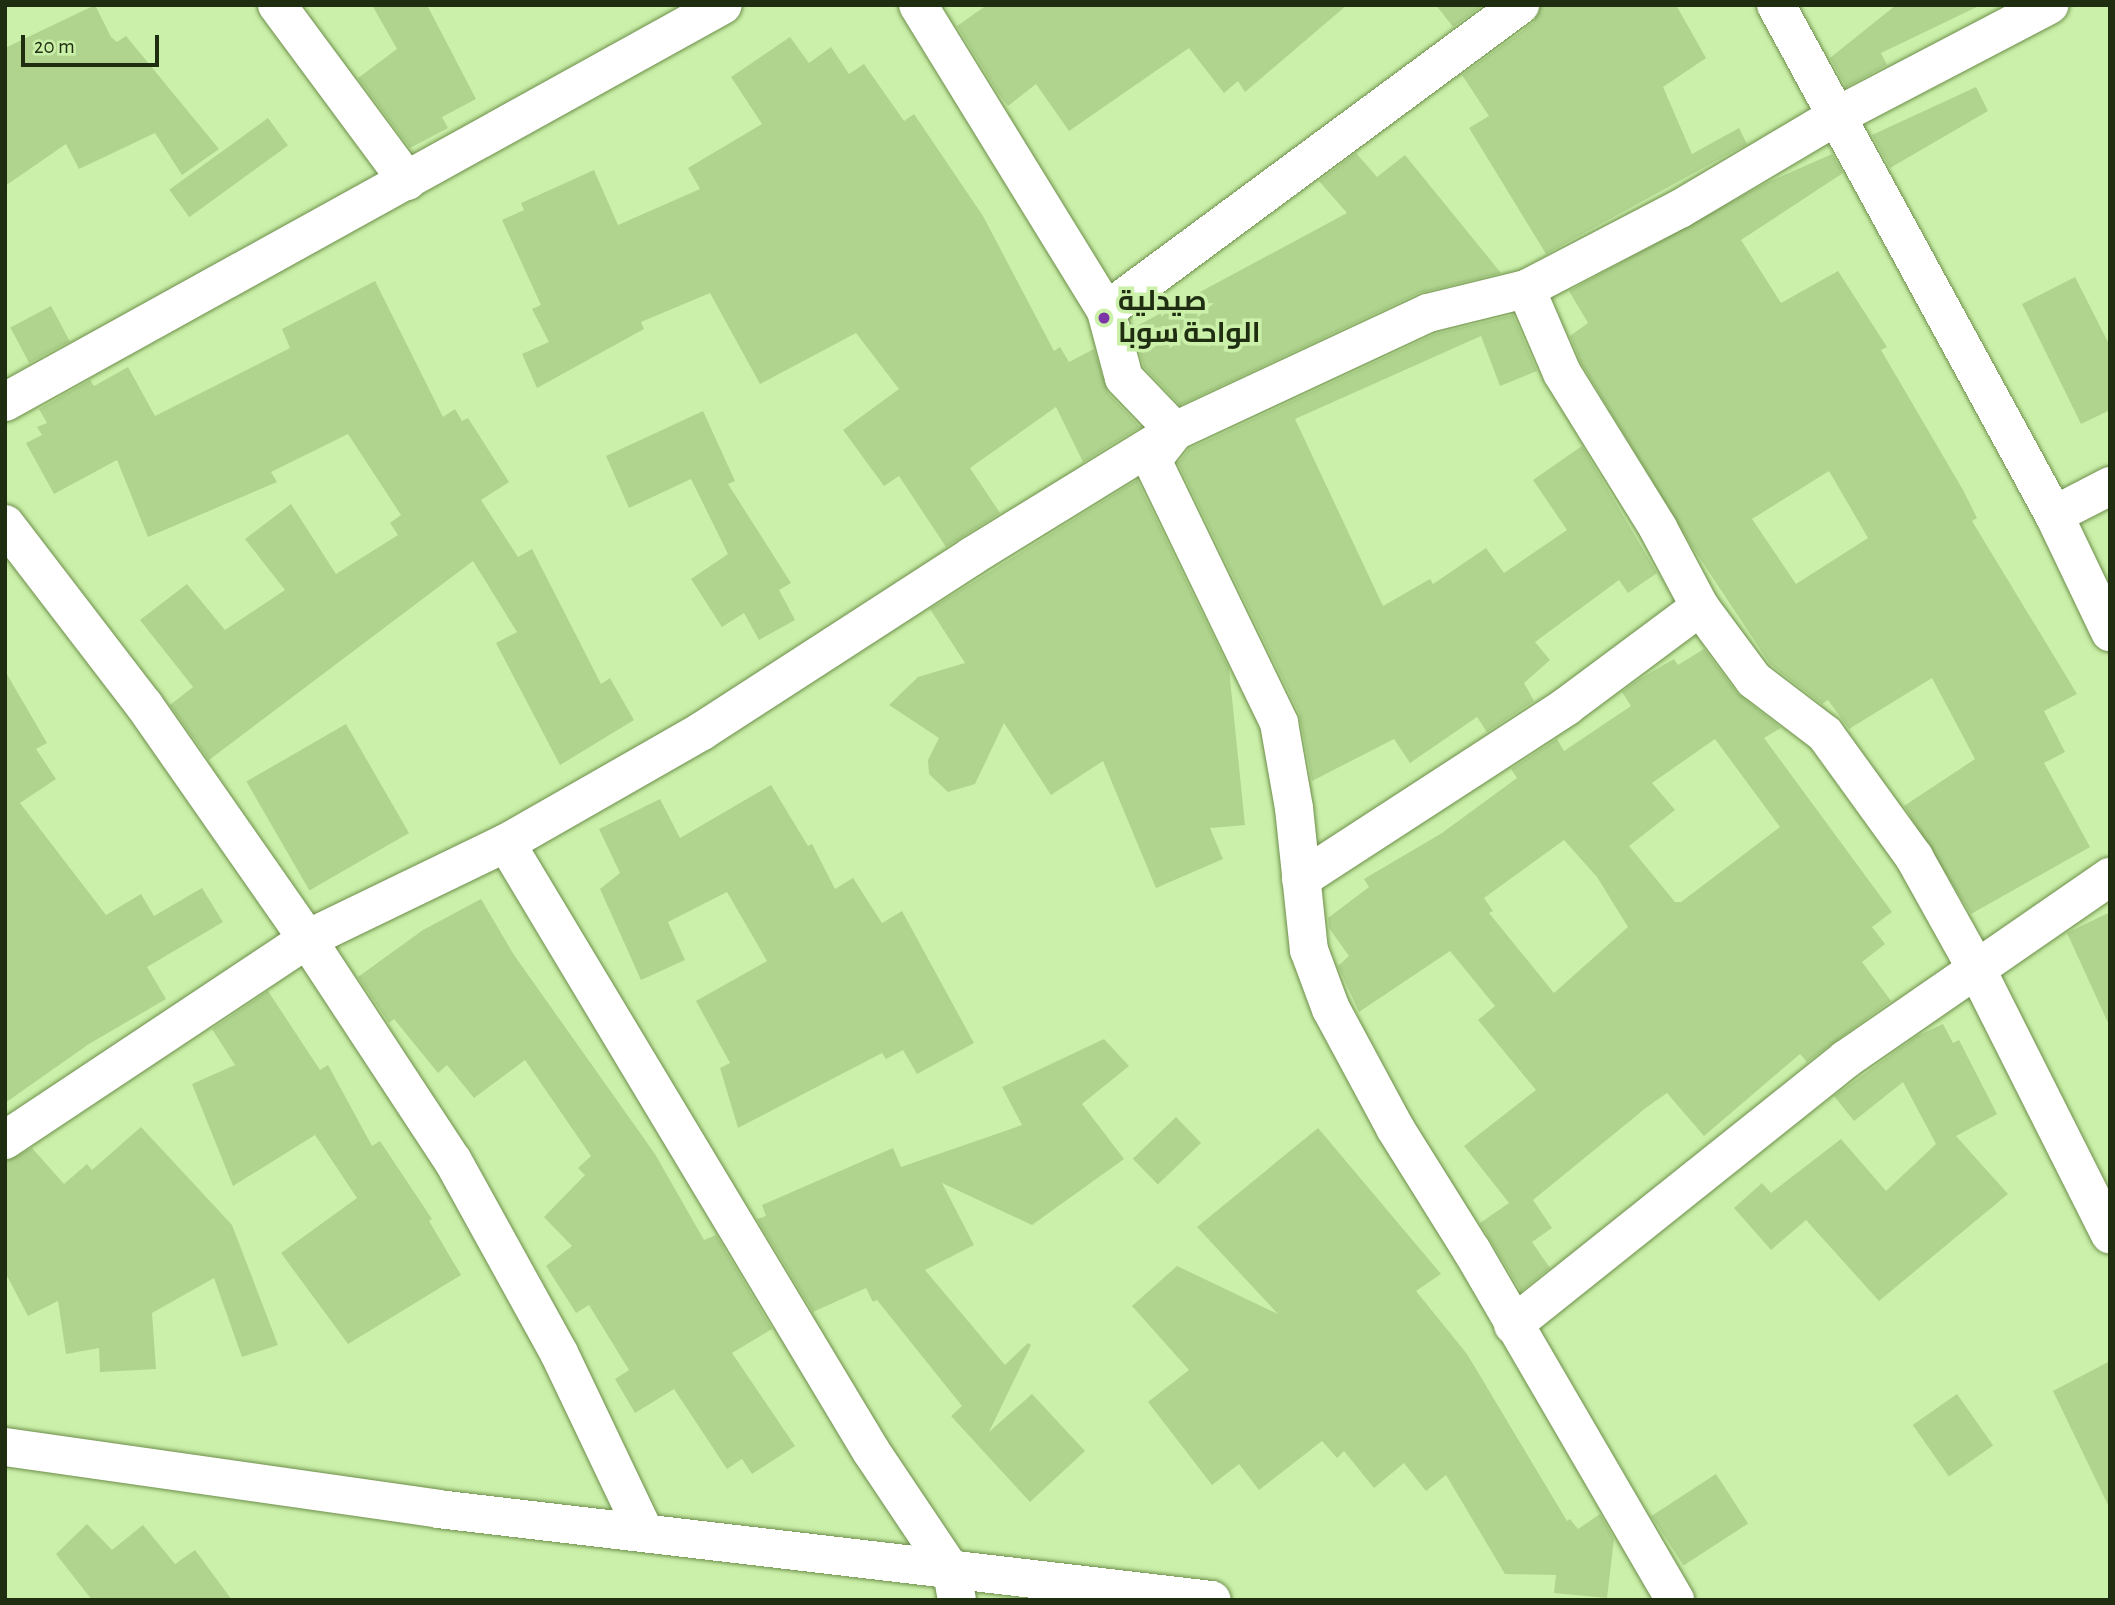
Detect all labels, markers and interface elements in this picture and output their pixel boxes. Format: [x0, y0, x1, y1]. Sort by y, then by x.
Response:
scale bar [24, 21, 163, 65]
text: 20 m [34, 36, 75, 57]
place label: صيدلية الواحة سوبا [1118, 285, 1260, 351]
marker: صيدلية الواحة سوبا [1096, 310, 1112, 326]

